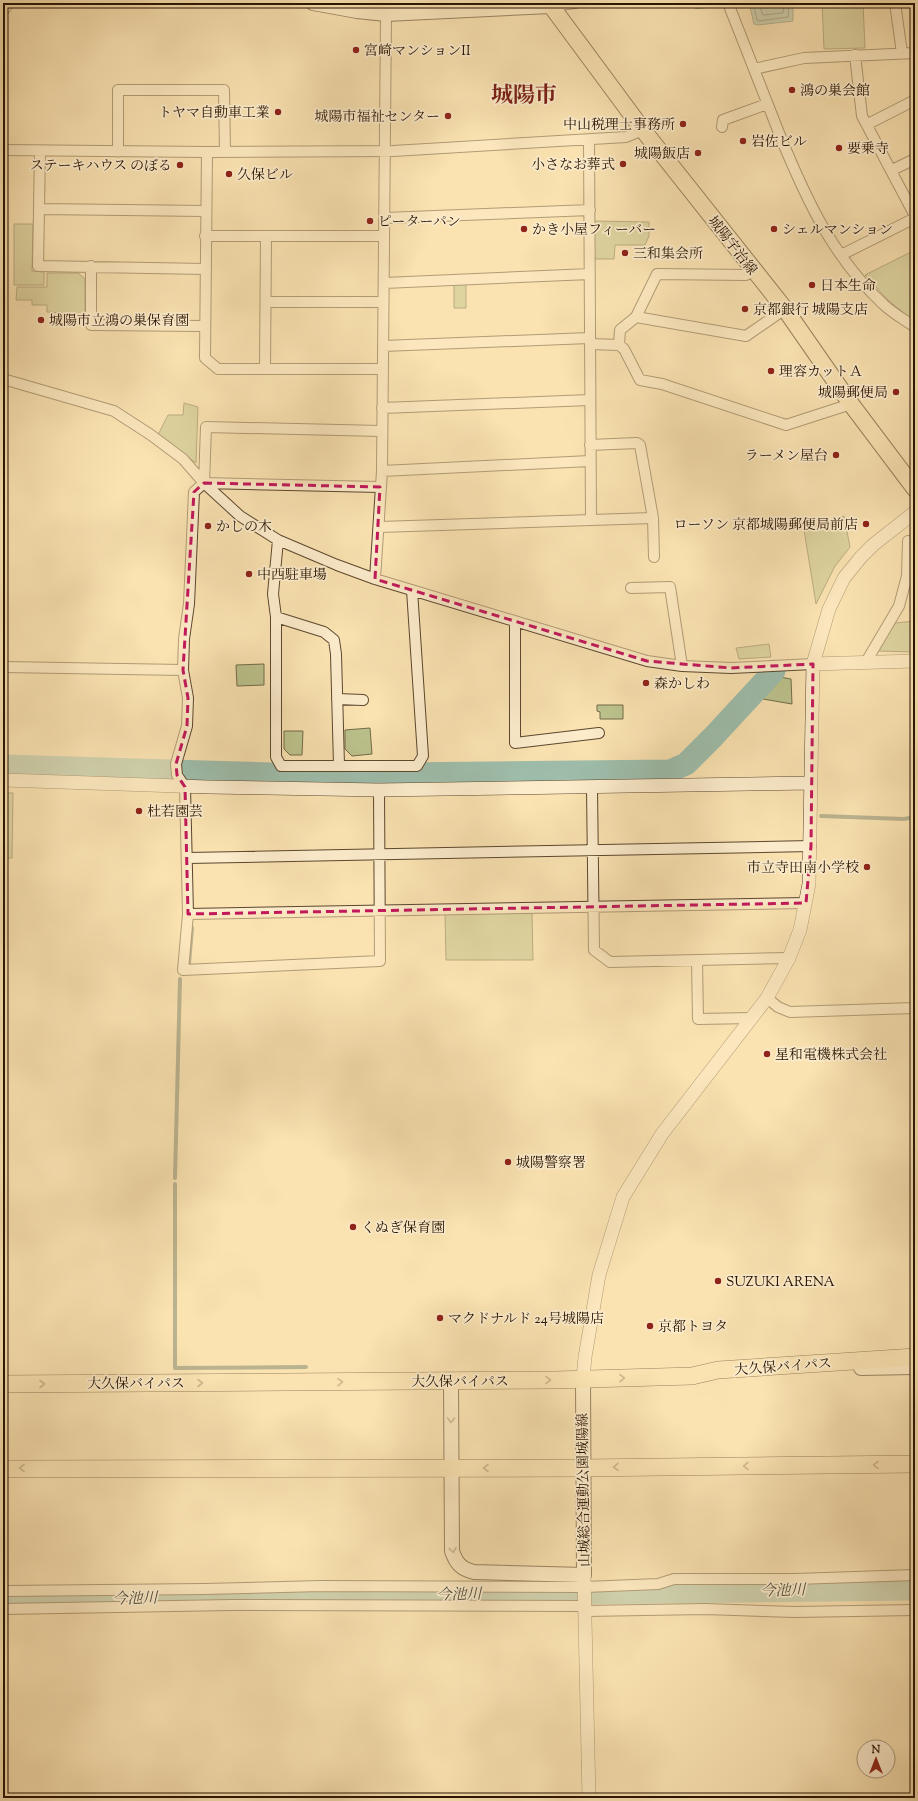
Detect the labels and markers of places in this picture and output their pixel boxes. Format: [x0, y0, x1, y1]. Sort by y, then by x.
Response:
place label: 宮崎マンションII [364, 42, 471, 62]
marker: 宮崎マンションII [351, 45, 361, 55]
place label: 鴻の巣会館 [800, 82, 870, 102]
marker: 鴻の巣会館 [787, 85, 797, 95]
place label: トヤマ自動車工業 [158, 104, 270, 124]
marker: トヤマ自動車工業 [273, 107, 283, 117]
place label: 城陽市福祉センター [315, 108, 440, 128]
marker: 城陽市福祉センター [443, 111, 453, 121]
place label: 中山税理士事務所 [563, 116, 675, 136]
marker: 中山税理士事務所 [678, 119, 688, 129]
place label: 岩佐ビル [751, 133, 807, 153]
marker: 岩佐ビル [738, 136, 748, 146]
place label: 要乗寺 [847, 140, 889, 160]
marker: 要乗寺 [834, 143, 844, 153]
place label: 城陽飯店 [634, 145, 690, 165]
marker: 城陽飯店 [693, 148, 703, 158]
place label: 小さなお葬式 [531, 156, 615, 176]
place label: ステーキハウス のぼる [30, 157, 172, 177]
marker: 小さなお葬式 [618, 159, 628, 169]
marker: ステーキハウス のぼる [175, 160, 185, 170]
place label: 久保ビル [237, 166, 293, 186]
marker: 久保ビル [224, 169, 234, 179]
place label: ピーターパン [378, 213, 461, 233]
marker: ピーターパン [365, 216, 375, 226]
place label: かき小屋フィーバー [532, 221, 656, 241]
place label: シェルマンション [782, 221, 893, 241]
marker: かき小屋フィーバー [519, 224, 529, 234]
marker: シェルマンション [769, 224, 779, 234]
place label: 三和集会所 [633, 245, 703, 265]
marker: 三和集会所 [620, 248, 630, 258]
place label: 日本生命 [820, 277, 876, 297]
marker: 日本生命 [807, 280, 817, 290]
place label: 京都銀行 城陽支店 [753, 301, 868, 321]
marker: 京都銀行 城陽支店 [740, 304, 750, 314]
place label: 城陽市立鴻の巣保育園 [49, 312, 189, 332]
marker: 城陽市立鴻の巣保育園 [36, 315, 46, 325]
place label: 理容カットＡ [779, 363, 863, 383]
marker: 理容カットＡ [766, 366, 776, 376]
place label: 城陽郵便局 [818, 384, 888, 404]
marker: 城陽郵便局 [891, 387, 901, 397]
place label: ラーメン屋台 [745, 447, 828, 467]
marker: ラーメン屋台 [831, 450, 841, 460]
place label: ローソン 京都城陽郵便局前店 [674, 516, 858, 536]
place label: かしの木 [216, 518, 272, 538]
marker: ローソン 京都城陽郵便局前店 [861, 519, 871, 529]
marker: かしの木 [203, 521, 213, 531]
place label: 中西駐車場 [257, 566, 327, 586]
marker: 中西駐車場 [244, 569, 254, 579]
place label: 森かしわ [654, 675, 710, 695]
marker: 森かしわ [641, 678, 651, 688]
place label: 杜若園芸 [147, 803, 203, 823]
marker: 杜若園芸 [134, 806, 144, 816]
place label: 市立寺田南小学校 [747, 859, 859, 879]
marker: 市立寺田南小学校 [862, 862, 872, 872]
place label: 星和電機株式会社 [775, 1046, 887, 1066]
marker: 星和電機株式会社 [762, 1049, 772, 1059]
place label: 城陽警察署 [516, 1154, 586, 1174]
marker: 城陽警察署 [503, 1157, 513, 1167]
place label: くぬぎ保育園 [361, 1219, 445, 1239]
marker: くぬぎ保育園 [348, 1222, 358, 1232]
place label: SUZUKI ARENA [726, 1273, 836, 1293]
marker: SUZUKI ARENA [713, 1276, 723, 1286]
place label: マクドナルド 24号城陽店 [448, 1310, 604, 1330]
marker: マクドナルド 24号城陽店 [435, 1313, 445, 1323]
place label: 京都トヨタ [658, 1318, 728, 1338]
marker: 京都トヨタ [645, 1321, 655, 1331]

